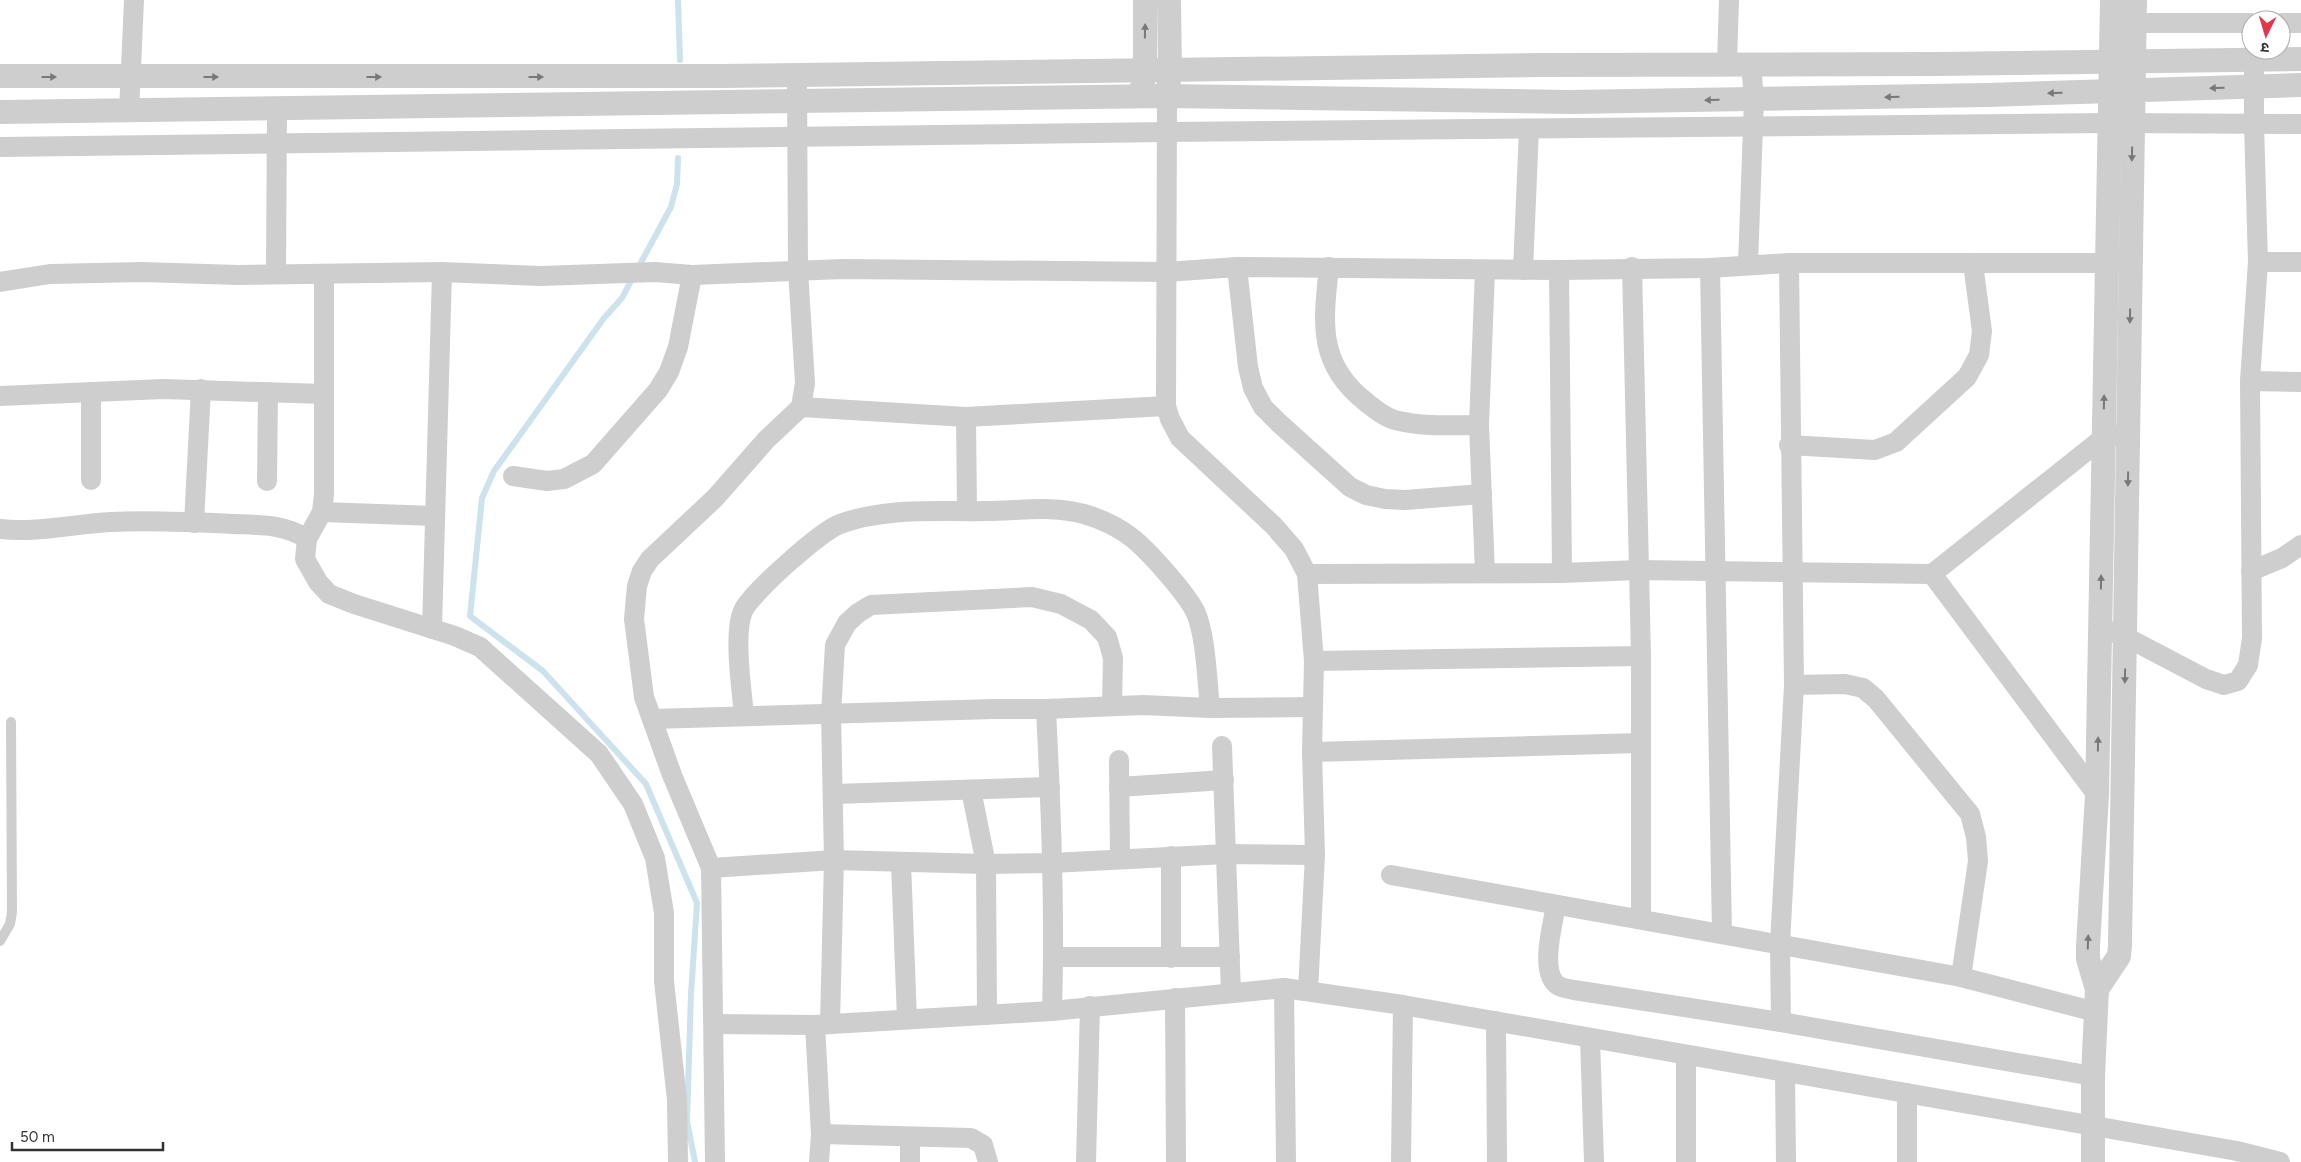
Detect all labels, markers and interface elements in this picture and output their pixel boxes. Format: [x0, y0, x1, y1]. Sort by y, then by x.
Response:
north arrow [2241, 10, 2291, 60]
one-way arrow [1141, 22, 1149, 38]
text: उ [2259, 39, 2270, 56]
one-way arrow [41, 73, 57, 81]
one-way arrow [203, 73, 219, 81]
one-way arrow [366, 73, 382, 81]
one-way arrow [528, 73, 544, 81]
one-way arrow [2209, 84, 2225, 92]
one-way arrow [2047, 90, 2063, 98]
one-way arrow [1884, 93, 1900, 101]
one-way arrow [1704, 96, 1720, 104]
one-way arrow [2128, 146, 2136, 162]
one-way arrow [2126, 308, 2134, 324]
one-way arrow [2100, 394, 2108, 410]
one-way arrow [2124, 471, 2132, 487]
one-way arrow [2097, 574, 2105, 590]
one-way arrow [2121, 668, 2129, 684]
one-way arrow [2094, 736, 2102, 752]
one-way arrow [2084, 933, 2092, 949]
scale bar [12, 1120, 164, 1152]
text: 50 m [20, 1128, 55, 1146]

